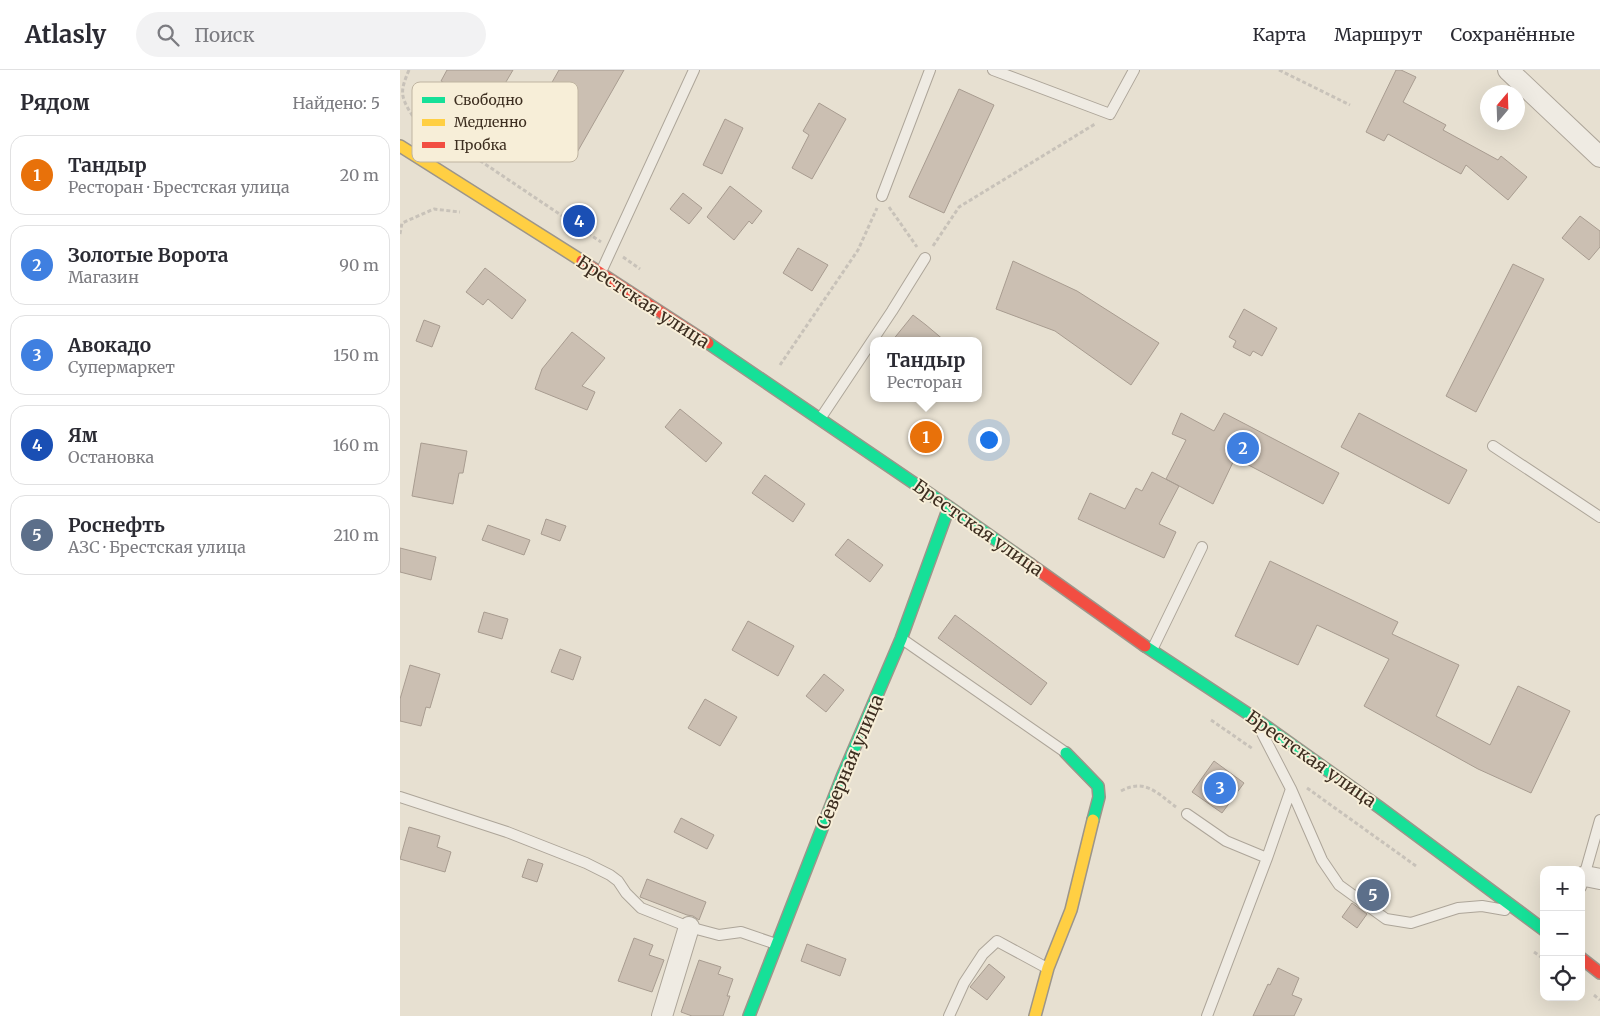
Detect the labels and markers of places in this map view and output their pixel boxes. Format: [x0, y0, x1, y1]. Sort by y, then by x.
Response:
pin: 4 [563, 202, 595, 240]
pin: 1 [910, 418, 942, 456]
pin: 2 [1227, 429, 1259, 467]
pin: 3 [1204, 769, 1236, 807]
pin: 5 [1357, 876, 1389, 914]

